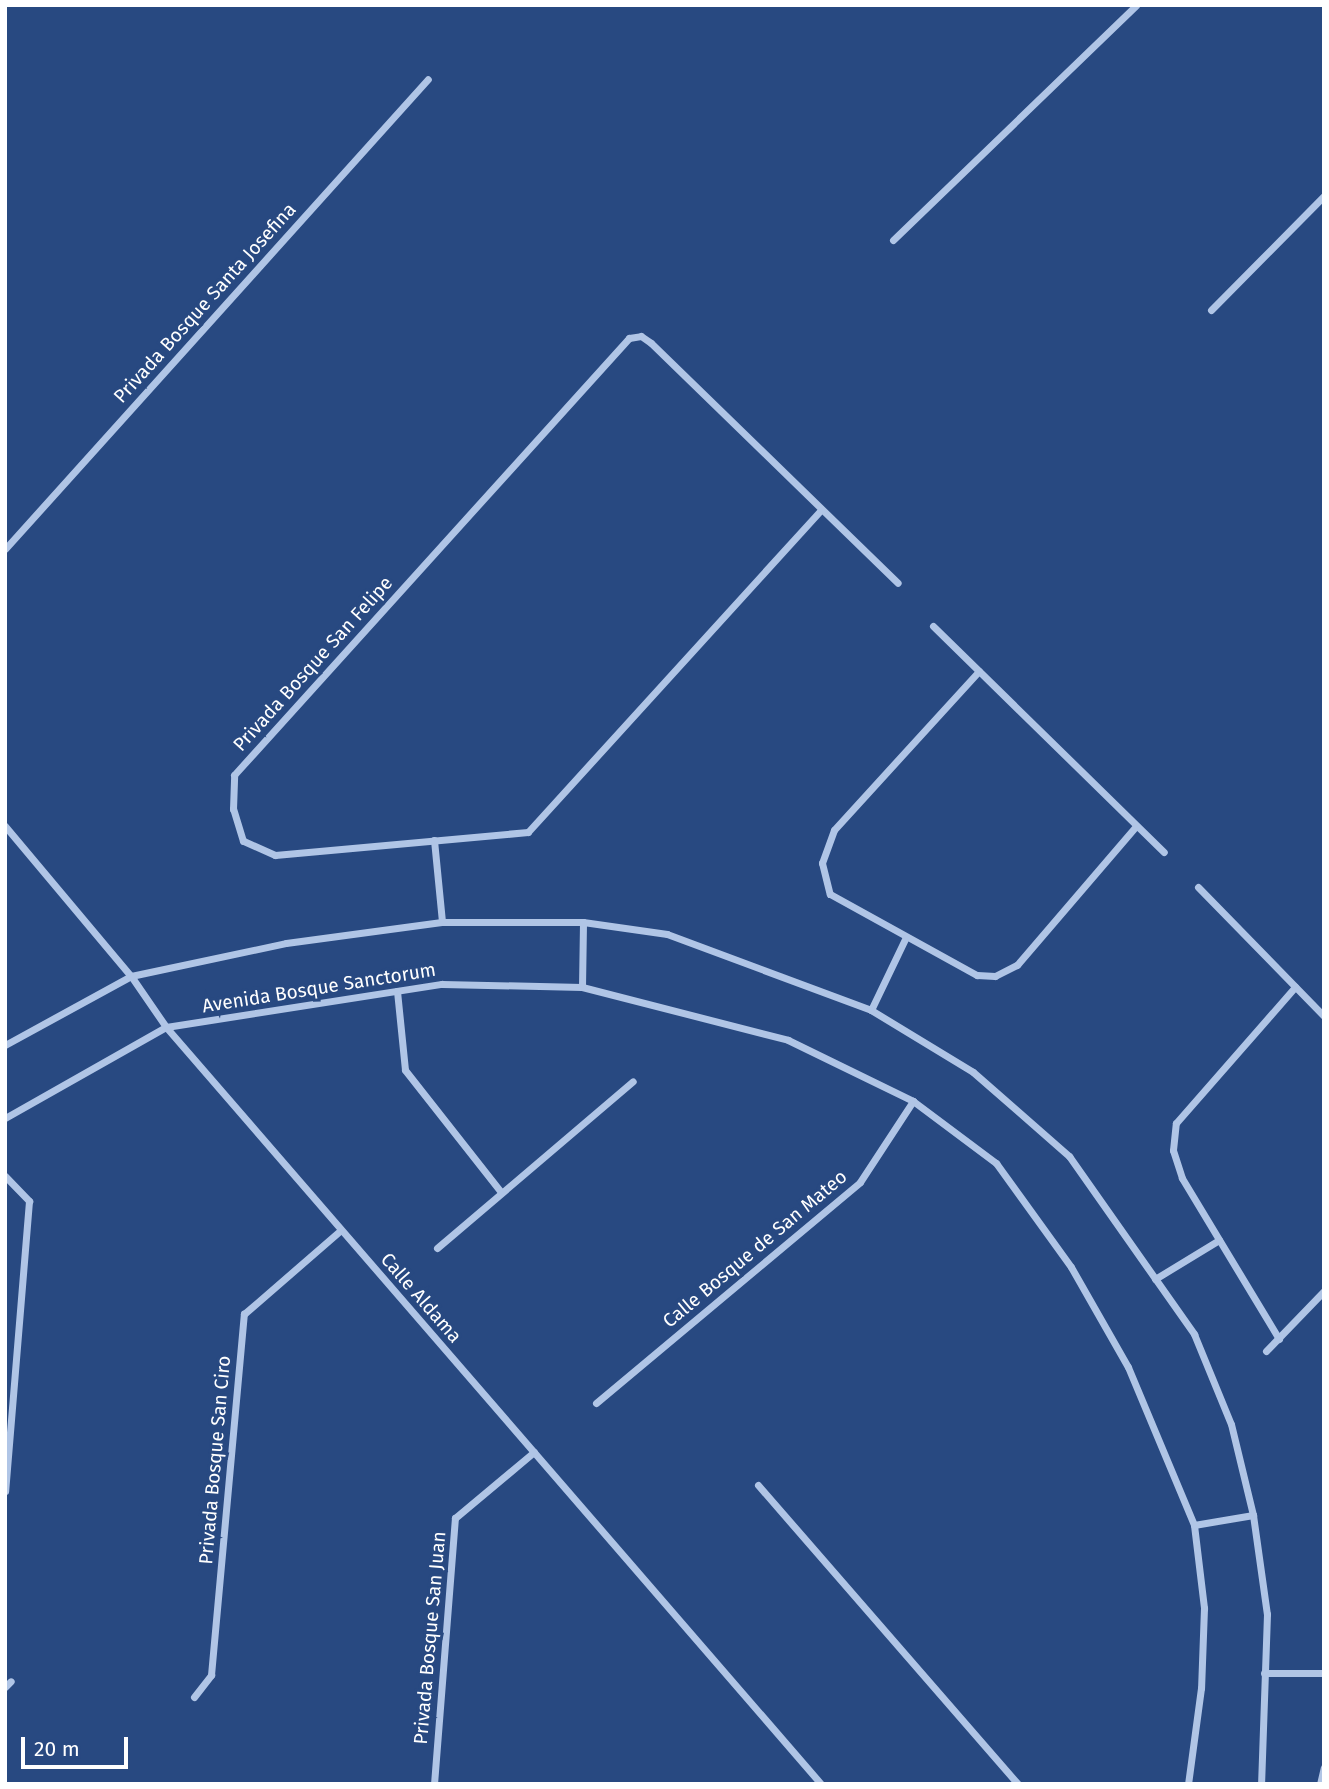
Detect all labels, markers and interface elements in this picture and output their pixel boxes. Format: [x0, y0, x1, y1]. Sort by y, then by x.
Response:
street label: Privada Bosque Santa Josefina [109, 198, 301, 408]
street label: Privada Bosque San Felipe [229, 572, 397, 756]
street label: Avenida Bosque Sanctorum [201, 958, 437, 1018]
street label: Calle Bosque de San Mateo [658, 1165, 852, 1333]
street label: Calle Aldama [376, 1248, 466, 1348]
street label: Privada Bosque San Ciro [195, 1355, 235, 1565]
street label: Privada Bosque San Juan [409, 1530, 451, 1746]
scale bar [24, 1722, 131, 1766]
text: 20 m [34, 1736, 80, 1762]

